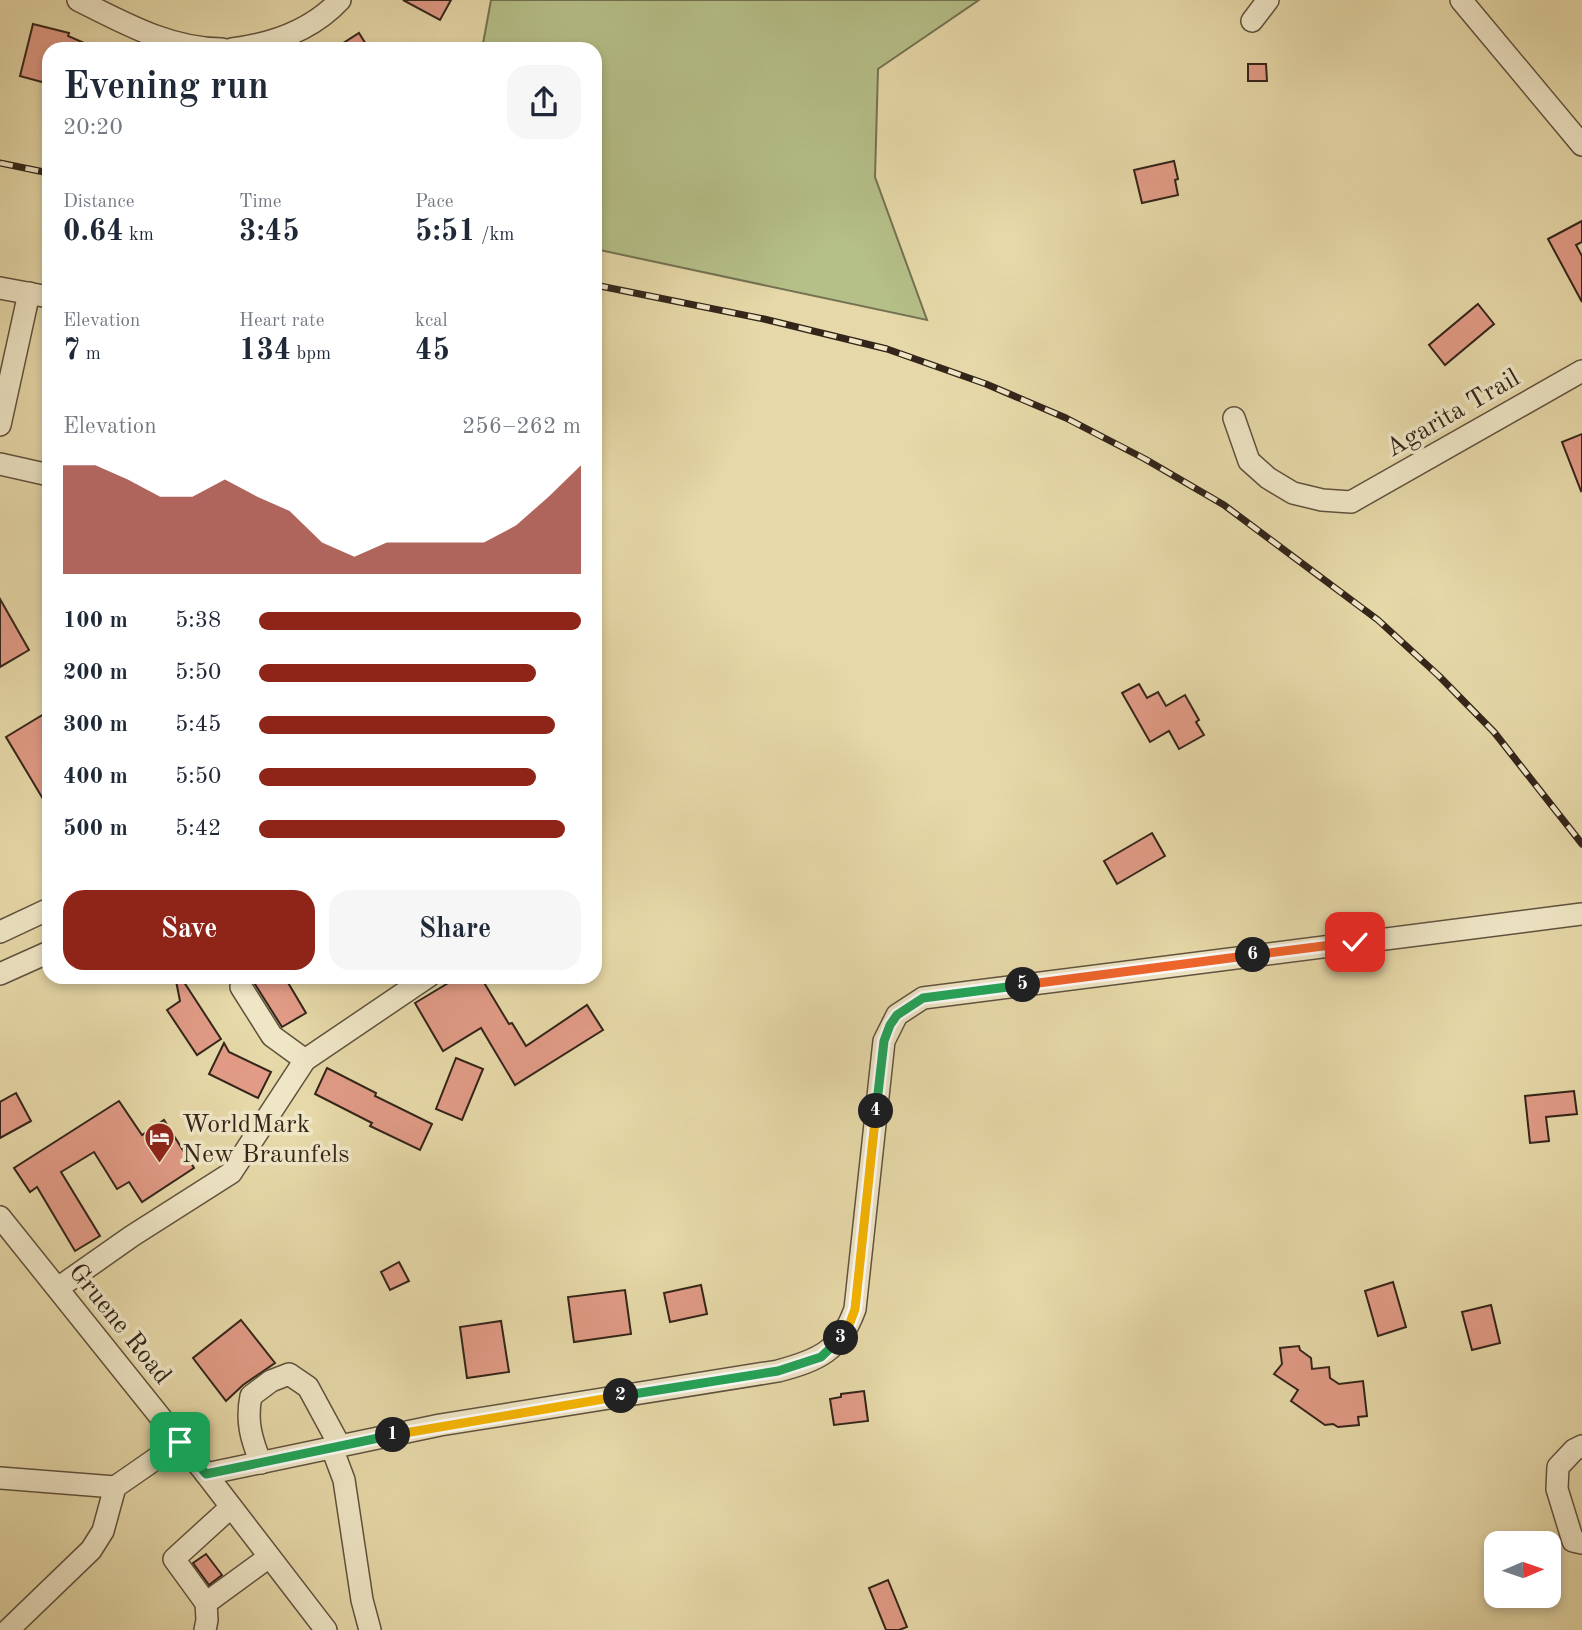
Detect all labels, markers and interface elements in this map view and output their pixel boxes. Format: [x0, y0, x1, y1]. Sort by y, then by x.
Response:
button: share [507, 65, 581, 139]
text: Evening run [63, 69, 269, 107]
text: 20:20 [63, 116, 123, 139]
text: Distance [63, 193, 135, 212]
text: Time [239, 193, 282, 212]
text: Pace [415, 193, 454, 212]
text: 0.64 [63, 217, 124, 247]
text: 3:45 [239, 217, 300, 247]
text: 5:51 [415, 217, 476, 247]
text: km [124, 226, 154, 245]
text: /km [476, 226, 514, 245]
text: Elevation [63, 312, 140, 331]
text: Heart rate [239, 312, 324, 331]
text: kcal [415, 312, 448, 331]
text: 7 [63, 336, 80, 366]
text: 134 [239, 336, 291, 366]
text: 45 [415, 336, 450, 366]
text: m [80, 345, 101, 364]
text: bpm [291, 345, 331, 364]
street label: Agarita Trail [1382, 365, 1524, 462]
text: Elevation [63, 415, 157, 438]
text: 256–262 m [462, 415, 581, 438]
text: 100 m [63, 609, 128, 632]
text: 5:38 [175, 609, 221, 632]
text: 200 m [63, 661, 128, 684]
text: 5:50 [175, 661, 221, 684]
text: 300 m [63, 713, 128, 736]
text: 5:45 [175, 713, 221, 736]
text: 400 m [63, 765, 128, 788]
text: 5:50 [175, 765, 221, 788]
text: 500 m [63, 817, 128, 840]
text: 5:42 [175, 817, 221, 840]
button: Save [63, 890, 315, 970]
button: Share [329, 890, 581, 970]
pin [1325, 912, 1385, 972]
icon: check [1336, 923, 1374, 961]
pin: 6 [1236, 937, 1270, 972]
text: 6 [1247, 945, 1258, 964]
pin: 5 [1006, 968, 1040, 1002]
text: 5 [1017, 975, 1028, 994]
pin: 4 [858, 1094, 894, 1128]
text: 4 [870, 1101, 881, 1120]
place label: WorldMark New Braunfels [182, 1112, 350, 1168]
hotel icon: WorldMark New Braunfels [142, 1121, 176, 1165]
street label: Gruene Road [63, 1259, 176, 1389]
pin: 3 [824, 1320, 858, 1356]
text: 3 [835, 1328, 846, 1347]
pin: 2 [604, 1378, 638, 1414]
text: 2 [615, 1386, 626, 1405]
pin [150, 1412, 210, 1472]
pin: 1 [376, 1418, 410, 1452]
icon: arrive [161, 1423, 199, 1461]
text: 1 [387, 1425, 398, 1444]
north arrow [1484, 1531, 1561, 1608]
map controls [1484, 1531, 1561, 1608]

